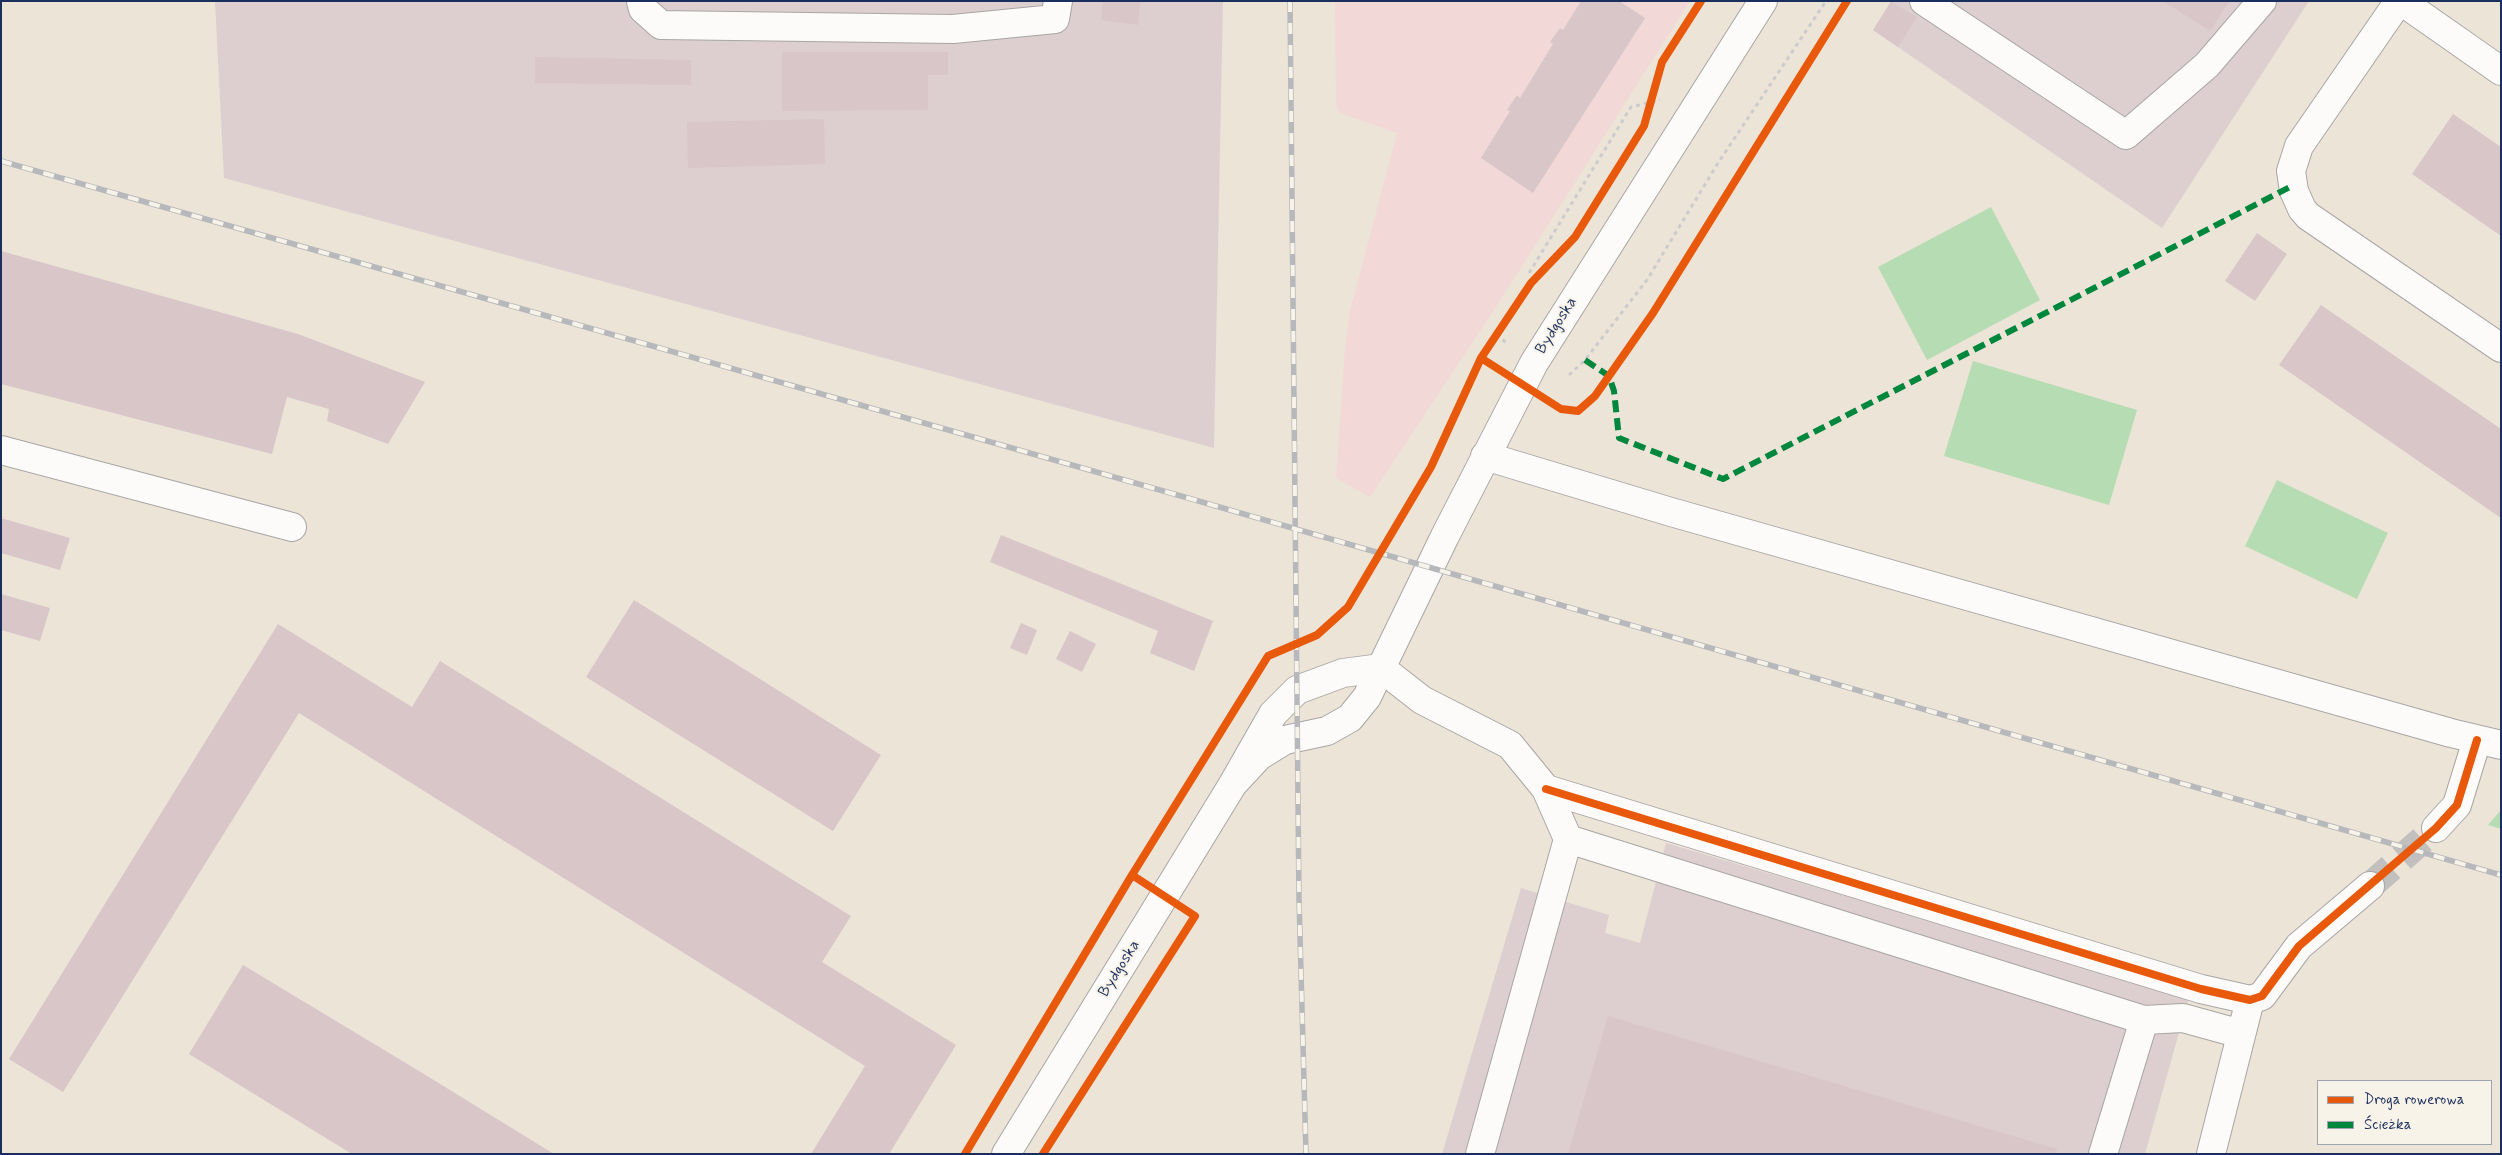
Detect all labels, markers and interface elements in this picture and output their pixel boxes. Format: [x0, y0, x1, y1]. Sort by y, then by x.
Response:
street label: Bydgoska [1532, 294, 1582, 358]
street label: Bydgoska [1095, 937, 1145, 1001]
legend [2317, 1080, 2492, 1145]
text: Droga rowerowa [2364, 1090, 2464, 1110]
text: Ścieżka [2364, 1115, 2411, 1135]

